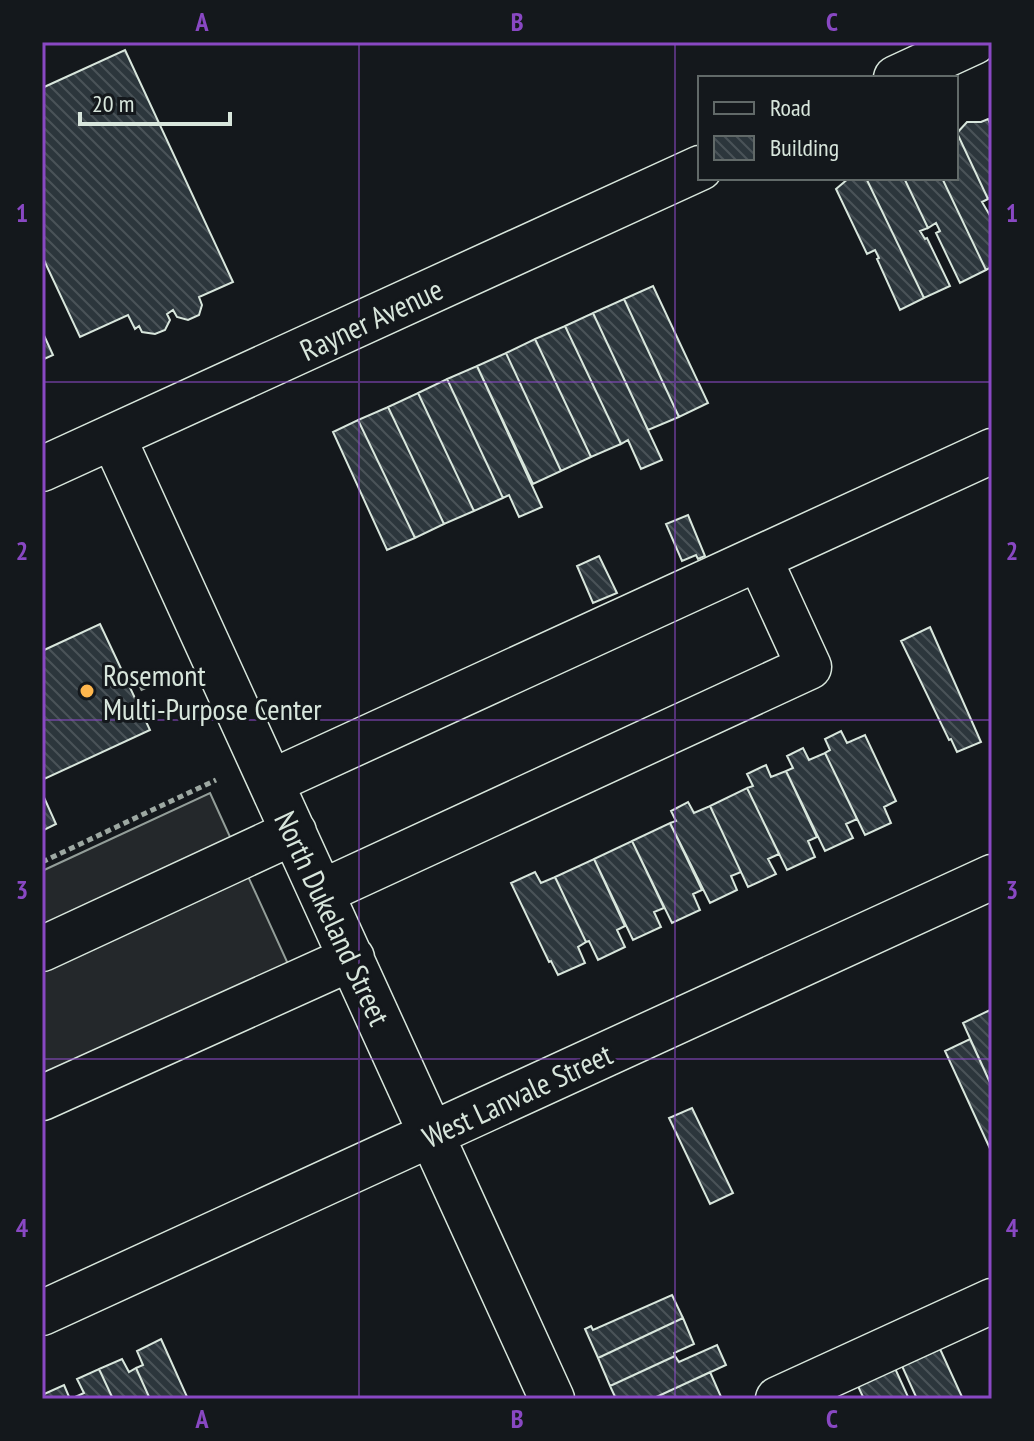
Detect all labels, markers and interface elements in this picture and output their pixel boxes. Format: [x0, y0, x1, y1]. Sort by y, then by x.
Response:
text: A [194, 5, 209, 38]
text: B [511, 5, 524, 38]
text: C [826, 5, 838, 38]
scale bar [80, 76, 230, 126]
legend [698, 76, 958, 180]
text: 20 m [92, 88, 134, 119]
text: Road [770, 92, 811, 123]
text: Building [770, 132, 839, 163]
text: 1 [16, 196, 28, 229]
text: 1 [1006, 196, 1018, 229]
street label: Rayner Avenue [293, 269, 449, 369]
text: 2 [16, 534, 28, 567]
text: 2 [1006, 534, 1018, 567]
place label: Rosemont Multi-Purpose Center [103, 655, 322, 728]
marker: Rosemont Multi-Purpose Center [78, 682, 96, 700]
street label: North Dukeland Street [266, 805, 400, 1032]
text: 3 [16, 873, 28, 906]
text: 3 [1006, 873, 1018, 906]
street label: West Lanvale Street [416, 1034, 619, 1156]
text: 4 [16, 1211, 29, 1244]
text: 4 [1006, 1211, 1019, 1244]
text: A [194, 1402, 209, 1435]
text: B [511, 1402, 524, 1435]
text: C [826, 1402, 838, 1435]

